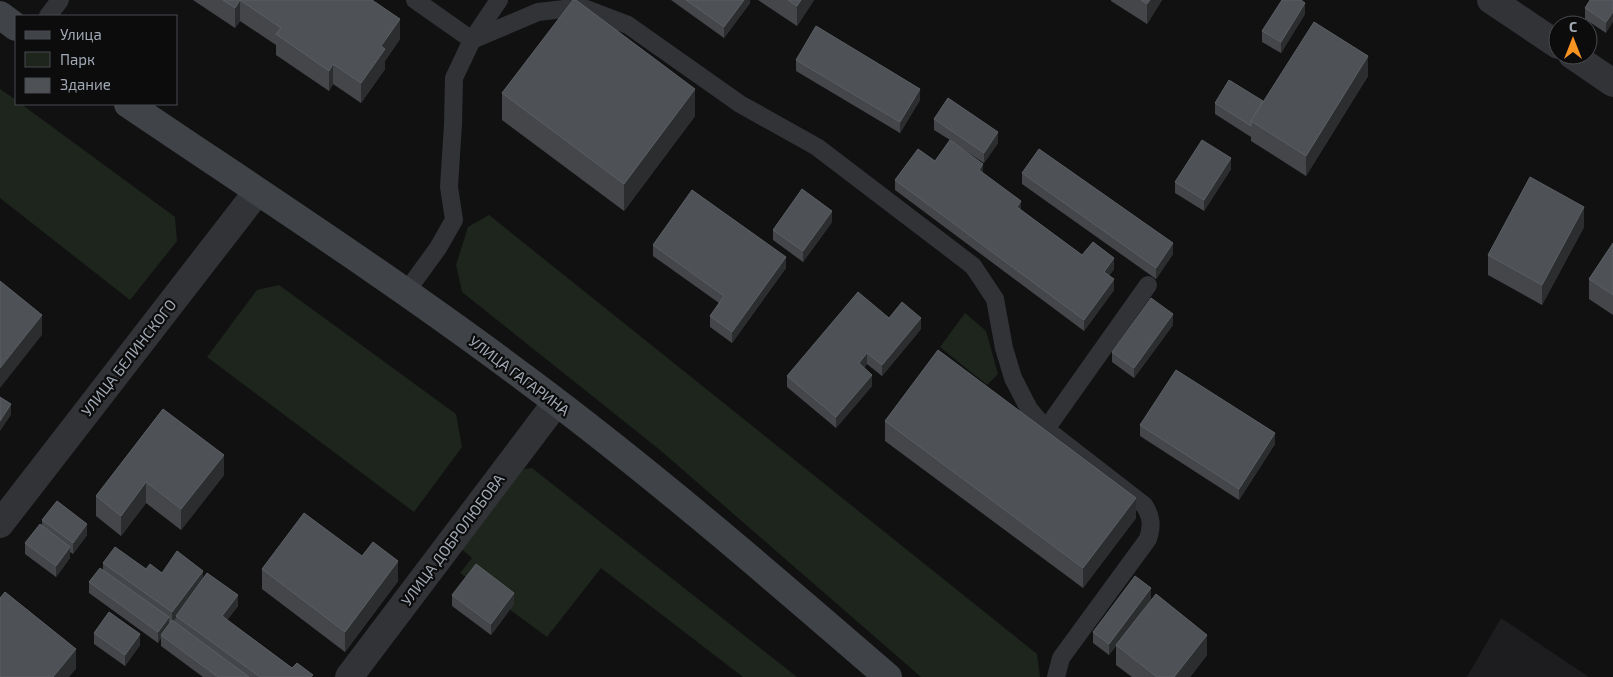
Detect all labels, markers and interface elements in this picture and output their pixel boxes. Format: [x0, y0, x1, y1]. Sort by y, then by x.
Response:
legend [15, 15, 178, 105]
north arrow [1548, 15, 1598, 65]
text: С [1569, 18, 1577, 35]
text: Улица [60, 25, 102, 43]
text: Парк [60, 50, 95, 68]
text: Здание [60, 75, 111, 93]
street label: УЛИЦА БЕЛИНСКОГО [77, 295, 179, 419]
street label: УЛИЦА ГАГАРИНА [466, 332, 574, 419]
street label: УЛИЦА ДОБРОЛЮБОВА [397, 469, 508, 609]

